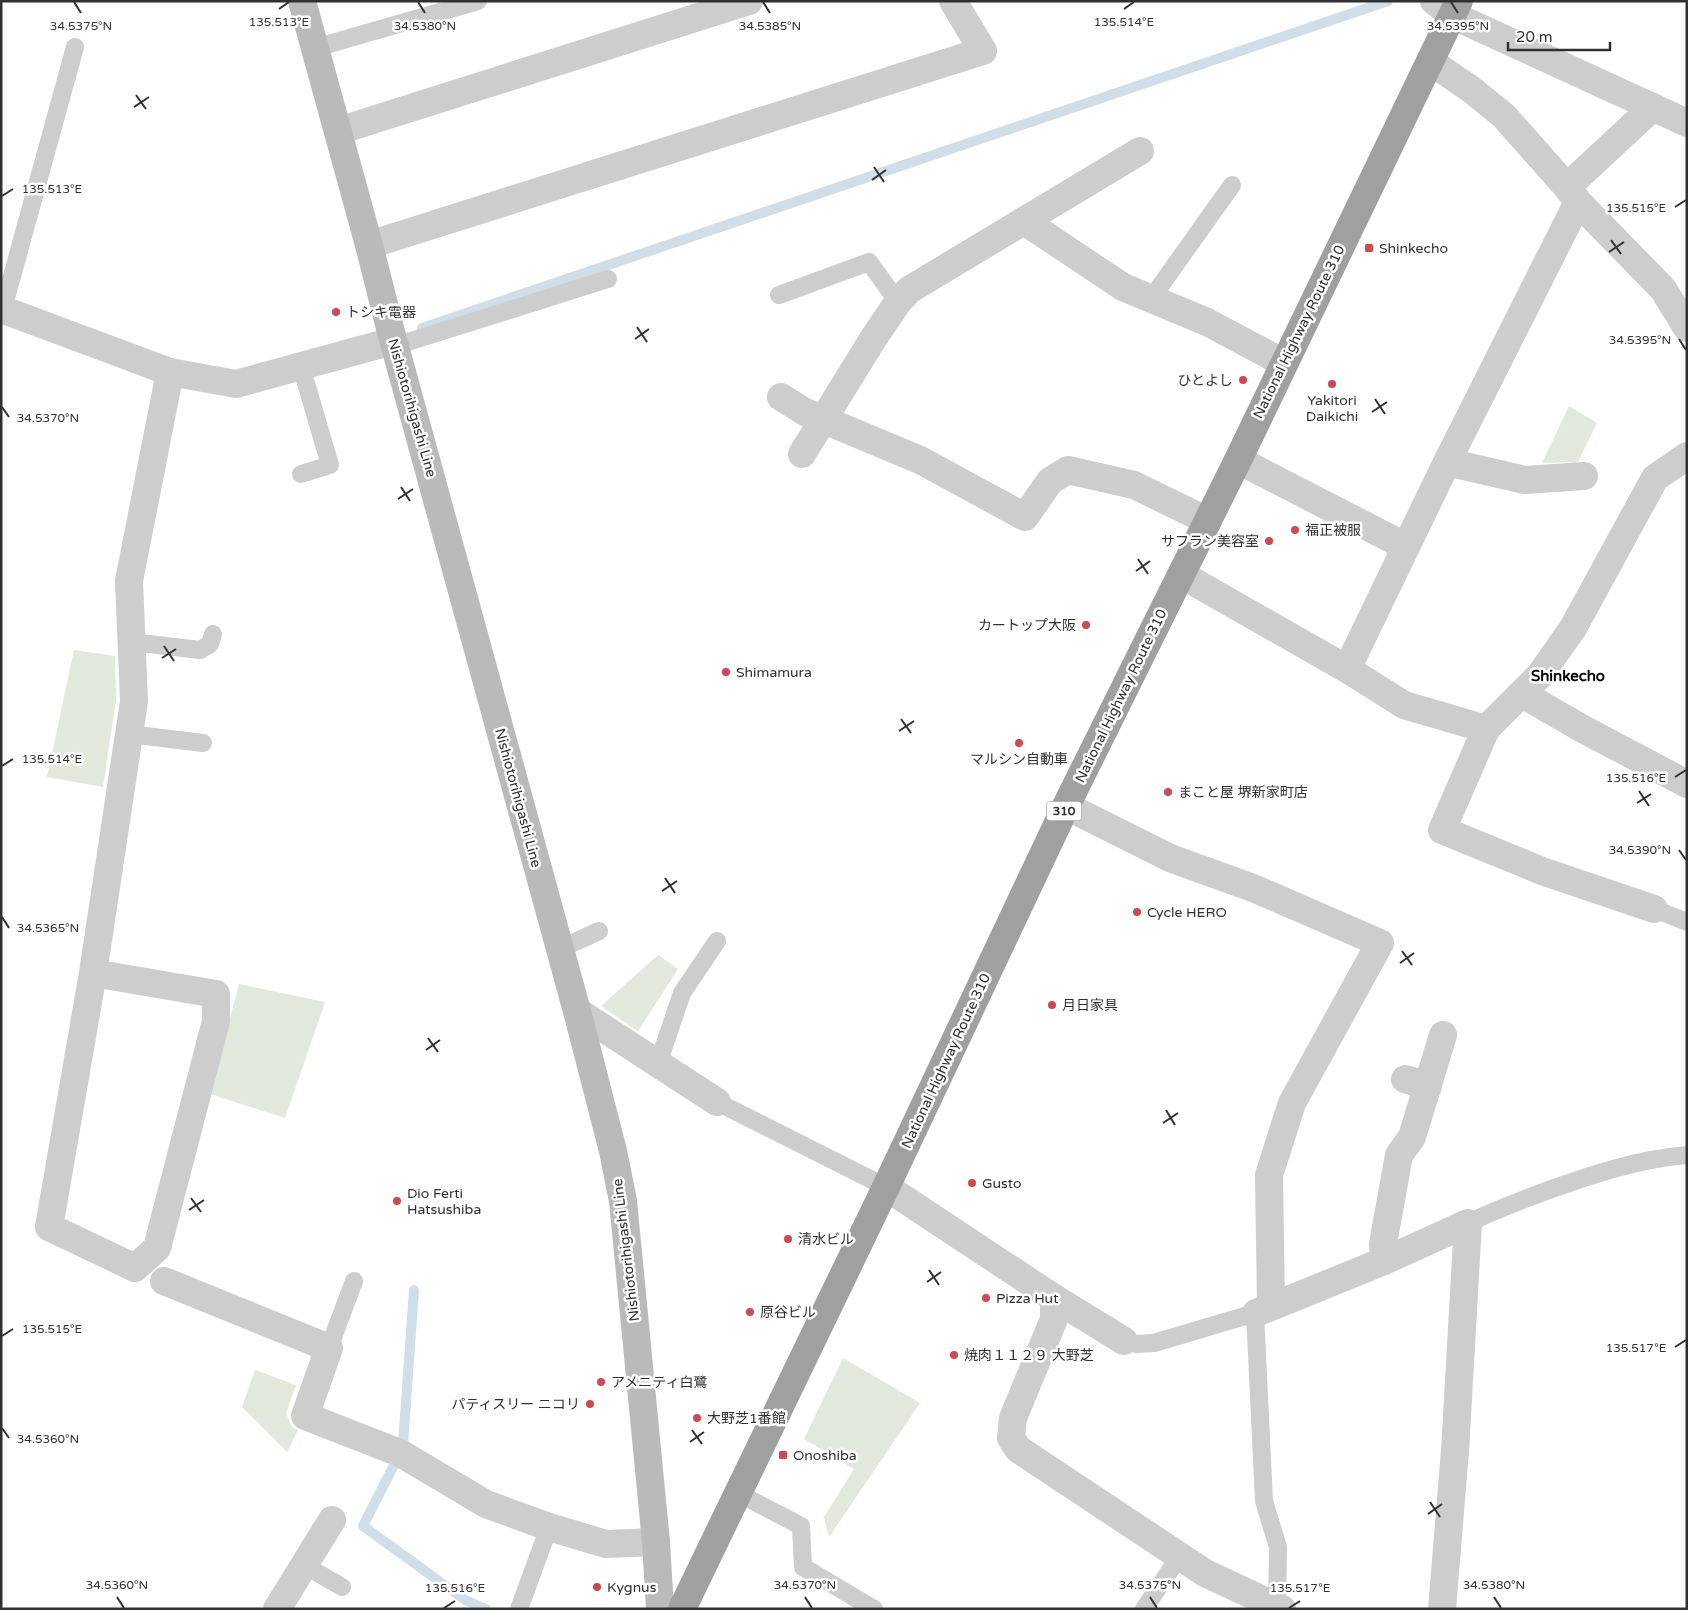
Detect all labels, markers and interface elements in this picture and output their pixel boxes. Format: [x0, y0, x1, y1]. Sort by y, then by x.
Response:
text: 135.513°E [249, 15, 310, 29]
text: 135.514°E [1094, 15, 1155, 29]
text: 34.5375°N [50, 19, 112, 33]
text: 34.5380°N [394, 19, 456, 33]
text: 34.5385°N [739, 19, 801, 33]
text: 34.5395°N [1427, 19, 1489, 33]
scale bar [1508, 20, 1610, 52]
text: 20 m [1516, 28, 1553, 46]
text: 135.513°E [22, 182, 83, 196]
text: 135.515°E [1606, 201, 1666, 215]
place label: Shinkecho [1379, 240, 1448, 257]
street label: National Highway Route 310 [1249, 242, 1349, 422]
marker: Shinkecho [1363, 242, 1375, 254]
place label: トシキ電器 [346, 304, 416, 321]
marker: トシキ電器 [330, 306, 342, 318]
text: 34.5395°N [1609, 333, 1671, 347]
street label: Nishiotorihigashi Line [384, 337, 440, 479]
place label: ひとよし [1177, 372, 1233, 389]
marker: ひとよし [1237, 374, 1249, 386]
marker: Yakitori Daikichi [1326, 378, 1338, 390]
place label: Yakitori Daikichi [1306, 392, 1358, 425]
text: 34.5370°N [17, 411, 79, 425]
place label: 福正被服 [1305, 522, 1361, 539]
marker: 福正被服 [1289, 524, 1301, 536]
place label: サフラン美容室 [1161, 533, 1259, 550]
marker: サフラン美容室 [1263, 535, 1275, 547]
street label: National Highway Route 310 [1071, 606, 1171, 786]
place label: カートップ大阪 [978, 617, 1076, 634]
marker: カートップ大阪 [1080, 619, 1092, 631]
place label: Shimamura [736, 664, 812, 681]
marker: Shimamura [720, 666, 732, 678]
district label: Shinkecho [1531, 667, 1605, 685]
street label: Nishiotorihigashi Line [491, 727, 545, 870]
marker: マルシン自動車 [1013, 737, 1025, 749]
place label: マルシン自動車 [970, 751, 1068, 768]
text: 135.514°E [22, 752, 83, 766]
text: 135.516°E [1606, 771, 1666, 785]
place label: まこと屋 堺新家町店 [1178, 784, 1308, 801]
marker: まこと屋 堺新家町店 [1162, 786, 1174, 798]
road number: 310 [1046, 801, 1082, 820]
text: 34.5390°N [1609, 843, 1671, 857]
place label: Cycle HERO [1147, 904, 1227, 921]
marker: Cycle HERO [1131, 906, 1143, 918]
text: 34.5365°N [17, 921, 79, 935]
street label: National Highway Route 310 [898, 971, 994, 1151]
place label: 月日家具 [1062, 997, 1118, 1014]
marker: 月日家具 [1046, 999, 1058, 1011]
place label: Gusto [982, 1175, 1022, 1192]
marker: Gusto [966, 1177, 978, 1189]
street label: Nishiotorihigashi Line [609, 1178, 643, 1322]
place label: Dio Ferti Hatsushiba [407, 1185, 481, 1218]
marker: Dio Ferti Hatsushiba [391, 1195, 403, 1207]
place label: 清水ビル [798, 1231, 854, 1248]
marker: 清水ビル [782, 1233, 794, 1245]
place label: Pizza Hut [996, 1290, 1059, 1307]
marker: Pizza Hut [980, 1292, 992, 1304]
place label: 原谷ビル [760, 1304, 816, 1321]
marker: 原谷ビル [744, 1306, 756, 1318]
text: 135.515°E [22, 1322, 82, 1336]
text: 135.517°E [1606, 1341, 1667, 1355]
place label: 焼肉１１２９ 大野芝 [964, 1347, 1094, 1364]
marker: 焼肉１１２９ 大野芝 [948, 1349, 960, 1361]
place label: アメニティ白鷺 [611, 1374, 707, 1391]
marker: アメニティ白鷺 [595, 1376, 607, 1388]
place label: パティスリー ニコリ [451, 1396, 580, 1413]
marker: パティスリー ニコリ [584, 1398, 596, 1410]
place label: 大野芝1番館 [707, 1410, 786, 1427]
marker: 大野芝1番館 [691, 1412, 703, 1424]
text: 34.5360°N [17, 1432, 79, 1446]
place label: Onoshiba [793, 1447, 857, 1464]
marker: Onoshiba [777, 1449, 789, 1461]
text: 34.5360°N [86, 1578, 148, 1592]
text: 34.5370°N [774, 1578, 836, 1592]
text: 34.5375°N [1119, 1578, 1181, 1592]
text: 34.5380°N [1463, 1578, 1525, 1592]
place label: Kygnus [607, 1579, 657, 1596]
text: 135.516°E [425, 1581, 485, 1595]
marker: Kygnus [591, 1581, 603, 1593]
text: 135.517°E [1270, 1581, 1331, 1595]

